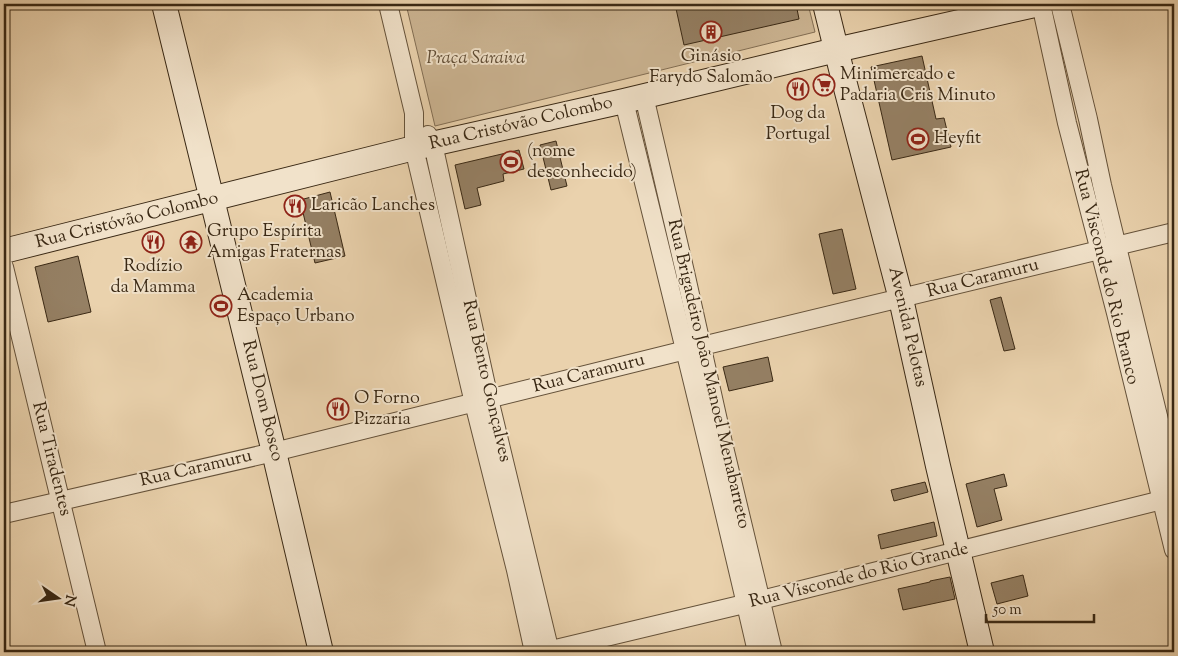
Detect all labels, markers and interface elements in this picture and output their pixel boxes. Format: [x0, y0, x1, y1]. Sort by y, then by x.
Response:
building icon: Ginásio Farydo Salomão [699, 20, 723, 44]
place label: Ginásio Farydo Salomão [649, 44, 773, 91]
park label: Praça Saraiva [427, 46, 525, 72]
place label: Minimercado e Padaria Cris Minuto [840, 62, 996, 109]
supermarket icon: Minimercado e Padaria Cris Minuto [812, 73, 836, 97]
restaurant icon: Dog da Portugal [786, 77, 810, 101]
street label: Rua Cristóvão Colombo [427, 90, 615, 158]
place label: Dog da Portugal [766, 101, 830, 148]
place label: Heyfit [934, 126, 981, 152]
sports icon: Heyfit [906, 127, 930, 151]
place label: (nome desconhecido) [527, 139, 637, 186]
sports icon: (nome desconhecido) [499, 150, 523, 174]
street label: Rua Visconde do Rio Branco [1067, 166, 1145, 388]
street label: Rua Cristóvão Colombo [33, 186, 221, 256]
place label: Laricão Lanches [311, 193, 435, 219]
restaurant icon: Laricão Lanches [283, 194, 307, 218]
street label: Rua Brigadeiro João Manoel Menabarreto [660, 217, 756, 531]
place label: Grupo Espírita Amigas Fraternas [207, 219, 341, 266]
restaurant icon: Rodízio da Mamma [141, 230, 165, 254]
temple icon: Grupo Espírita Amigas Fraternas [179, 230, 203, 254]
street label: Rua Caramuru [924, 253, 1042, 305]
place label: Rodízio da Mamma [110, 254, 196, 301]
street label: Avenida Pelotas [881, 264, 933, 390]
place label: Academia Espaço Urbano [237, 283, 355, 330]
sports icon: Academia Espaço Urbano [209, 294, 233, 318]
street label: Rua Bento Gonçalves [455, 297, 517, 465]
street label: Rua Dom Bosco [234, 338, 290, 464]
street label: Rua Caramuru [530, 348, 648, 400]
place label: O Forno Pizzaria [354, 386, 420, 433]
restaurant icon: O Forno Pizzaria [326, 397, 350, 421]
street label: Rua Tiradentes [24, 399, 78, 519]
street label: Rua Caramuru [137, 443, 255, 495]
street label: Rua Visconde do Rio Grande [747, 536, 971, 616]
north arrow [32, 574, 82, 624]
scale bar [986, 591, 1093, 623]
text: N [58, 593, 80, 608]
text: 50 m [992, 600, 1022, 621]

